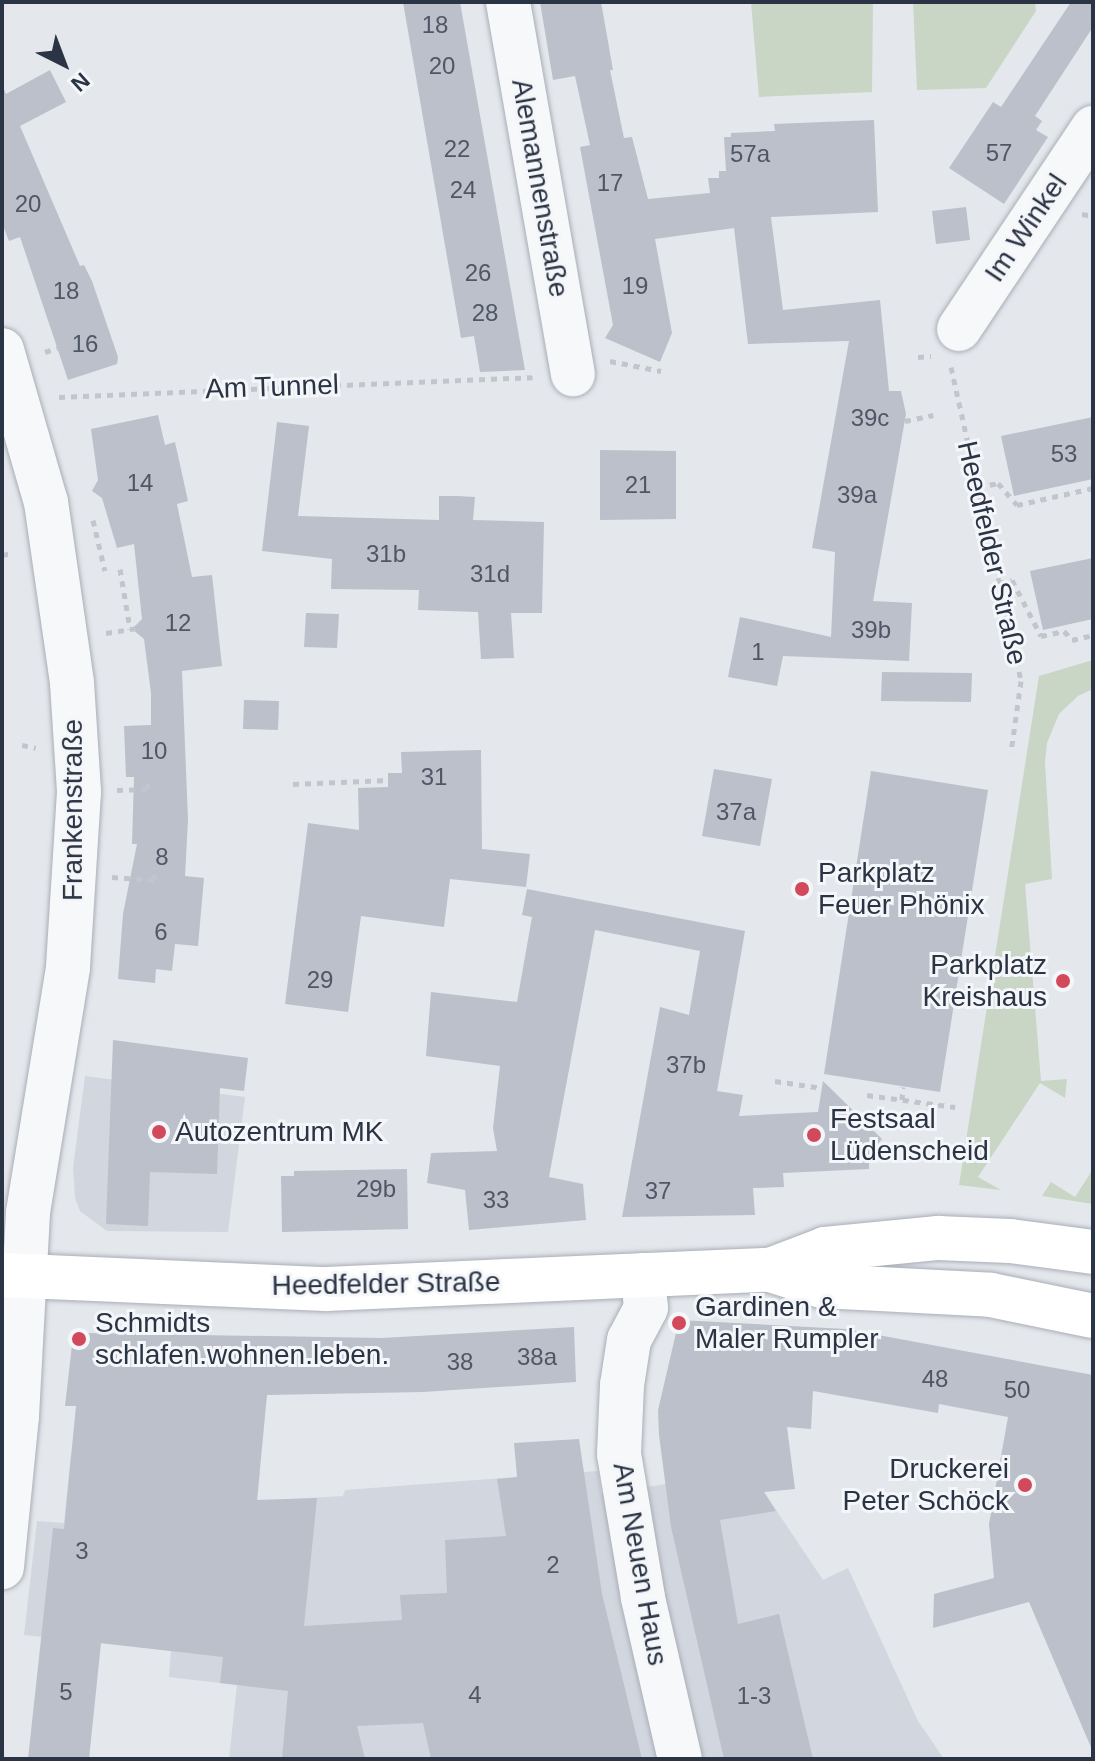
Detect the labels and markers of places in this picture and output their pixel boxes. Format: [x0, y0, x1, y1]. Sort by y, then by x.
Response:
place label: Parkplatz Feuer Phönix [818, 856, 985, 922]
marker: Parkplatz Feuer Phönix [793, 880, 811, 898]
place label: Parkplatz Kreishaus [922, 948, 1047, 1014]
marker: Parkplatz Kreishaus [1054, 972, 1072, 990]
place label: Festsaal Lüdenscheid [830, 1102, 989, 1168]
place label: Autozentrum MK [175, 1115, 384, 1149]
marker: Autozentrum MK [150, 1123, 168, 1141]
marker: Festsaal Lüdenscheid [805, 1126, 823, 1144]
place label: Gardinen & Maler Rumpler [695, 1290, 879, 1356]
place label: Schmidts schlafen.wohnen.leben. [95, 1306, 389, 1372]
marker: Gardinen & Maler Rumpler [670, 1314, 688, 1332]
marker: Schmidts schlafen.wohnen.leben. [70, 1330, 88, 1348]
place label: Druckerei Peter Schöck [842, 1452, 1009, 1518]
marker: Druckerei Peter Schöck [1016, 1476, 1034, 1494]

